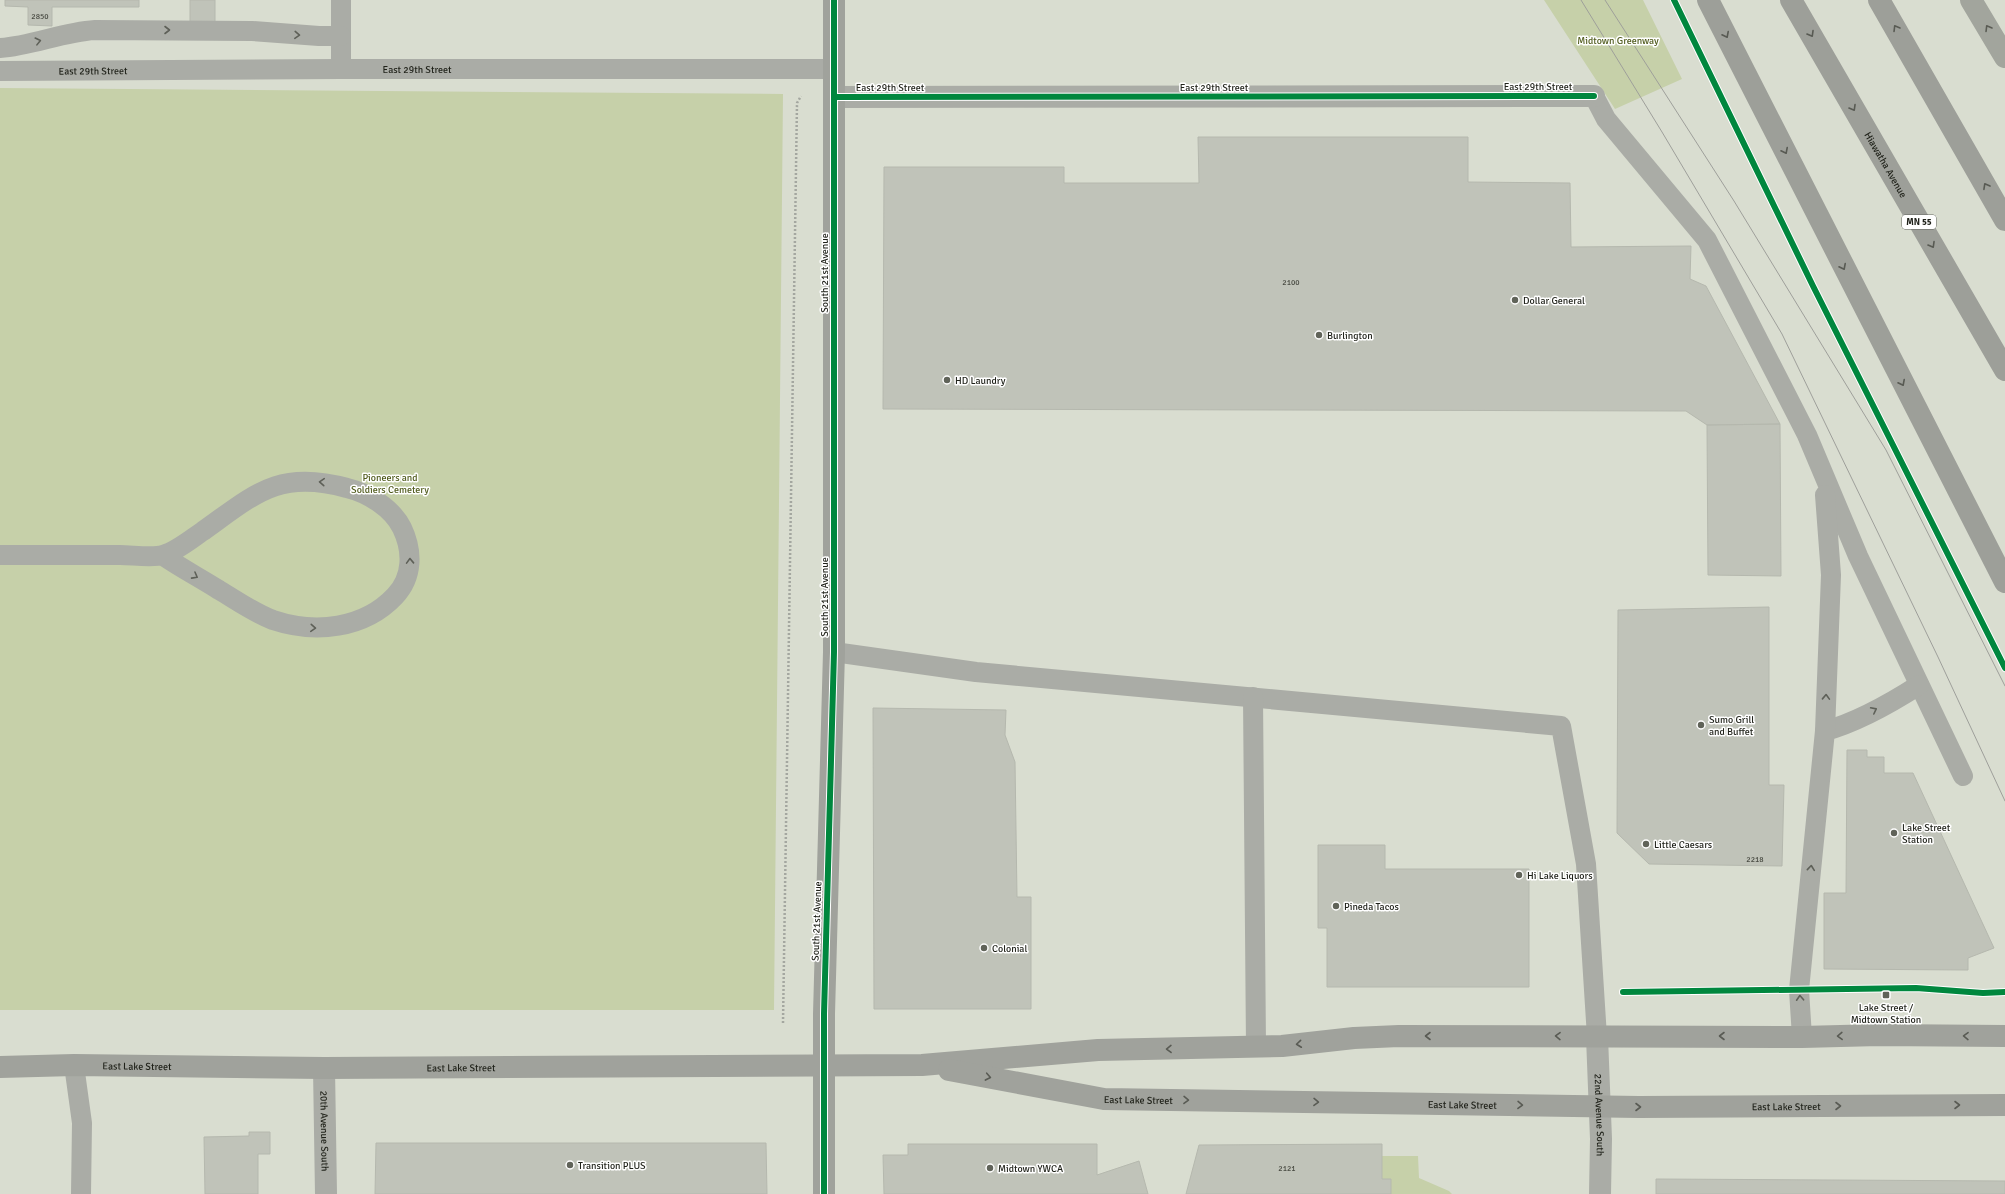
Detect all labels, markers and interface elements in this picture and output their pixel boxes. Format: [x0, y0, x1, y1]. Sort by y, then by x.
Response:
house number: 2850 [31, 11, 49, 21]
one-way arrow [1893, 25, 1900, 32]
one-way arrow [1985, 25, 1992, 32]
one-way arrow [164, 26, 170, 34]
one-way arrow [294, 30, 300, 39]
one-way arrow [1806, 30, 1813, 37]
one-way arrow [1721, 31, 1729, 38]
park label: Midtown Greenway [1577, 35, 1659, 47]
one-way arrow [34, 37, 41, 46]
street label: East 29th Street [383, 64, 452, 76]
street label: East 29th Street [59, 65, 128, 78]
street label: East 29th Street [1504, 81, 1573, 93]
street label: East 29th Street [856, 82, 925, 94]
street label: East 29th Street [1180, 82, 1249, 94]
one-way arrow [1849, 104, 1856, 111]
street label: Hiawatha Avenue [1862, 130, 1909, 200]
one-way arrow [1780, 147, 1787, 154]
one-way arrow [1983, 183, 1990, 190]
road number: MN 55 [1902, 215, 1936, 229]
street label: South 21st Avenue [819, 233, 831, 313]
one-way arrow [1928, 241, 1935, 248]
one-way arrow [1838, 262, 1846, 270]
house number: 2100 [1282, 277, 1300, 287]
marker: Dollar General [1510, 295, 1520, 305]
place label: Dollar General [1523, 295, 1585, 307]
marker: Burlington [1314, 330, 1324, 340]
place label: Burlington [1327, 330, 1373, 342]
marker: HD Laundry [942, 375, 952, 385]
place label: HD Laundry [955, 375, 1006, 387]
one-way arrow [1898, 378, 1905, 386]
park label: Pioneers and Soldiers Cemetery [351, 472, 429, 496]
one-way arrow [319, 478, 325, 487]
street label: South 21st Avenue [819, 557, 831, 637]
one-way arrow [405, 558, 414, 564]
one-way arrow [191, 572, 198, 579]
one-way arrow [310, 623, 316, 632]
one-way arrow [1822, 694, 1831, 700]
one-way arrow [1869, 707, 1877, 715]
place label: Sumo Grill and Buffet [1709, 714, 1754, 738]
marker: Sumo Grill and Buffet [1696, 720, 1706, 730]
place label: Lake Street Station [1902, 822, 1951, 846]
marker: Lake Street Station [1889, 828, 1899, 838]
marker: Little Caesars [1641, 839, 1651, 849]
place label: Little Caesars [1654, 839, 1713, 851]
house number: 2218 [1746, 854, 1764, 864]
one-way arrow [1807, 865, 1816, 872]
marker: Hi Lake Liquors [1514, 870, 1524, 880]
place label: Hi Lake Liquors [1527, 870, 1593, 882]
street label: South 21st Avenue [810, 881, 824, 961]
marker: Pineda Tacos [1331, 901, 1341, 911]
place label: Pineda Tacos [1344, 901, 1399, 913]
marker: Colonial [979, 943, 989, 953]
place label: Colonial [992, 943, 1027, 955]
marker: Lake Street / Midtown Station [1881, 990, 1891, 1000]
one-way arrow [1795, 995, 1804, 1001]
place label: Lake Street / Midtown Station [1851, 1002, 1921, 1026]
one-way arrow [1425, 1032, 1431, 1040]
one-way arrow [1555, 1032, 1561, 1040]
one-way arrow [1719, 1032, 1725, 1040]
one-way arrow [1837, 1032, 1843, 1040]
one-way arrow [1963, 1032, 1969, 1040]
one-way arrow [1296, 1039, 1302, 1048]
one-way arrow [1166, 1045, 1172, 1053]
street label: East Lake Street [102, 1060, 172, 1073]
street label: East Lake Street [426, 1062, 496, 1074]
one-way arrow [985, 1073, 991, 1081]
street label: 22nd Avenue South [1591, 1073, 1606, 1156]
street label: 20th Avenue South [317, 1091, 331, 1171]
street label: East Lake Street [1104, 1094, 1173, 1107]
one-way arrow [1183, 1096, 1189, 1104]
one-way arrow [1313, 1098, 1319, 1106]
street label: East Lake Street [1428, 1099, 1497, 1112]
one-way arrow [1517, 1101, 1523, 1109]
street label: East Lake Street [1752, 1101, 1821, 1113]
one-way arrow [1954, 1101, 1960, 1109]
one-way arrow [1835, 1102, 1841, 1110]
one-way arrow [1635, 1103, 1641, 1111]
marker: Transition PLUS [565, 1160, 575, 1170]
place label: Transition PLUS [578, 1160, 646, 1172]
marker: Midtown YWCA [985, 1163, 995, 1173]
place label: Midtown YWCA [998, 1163, 1063, 1175]
house number: 2121 [1278, 1163, 1296, 1173]

